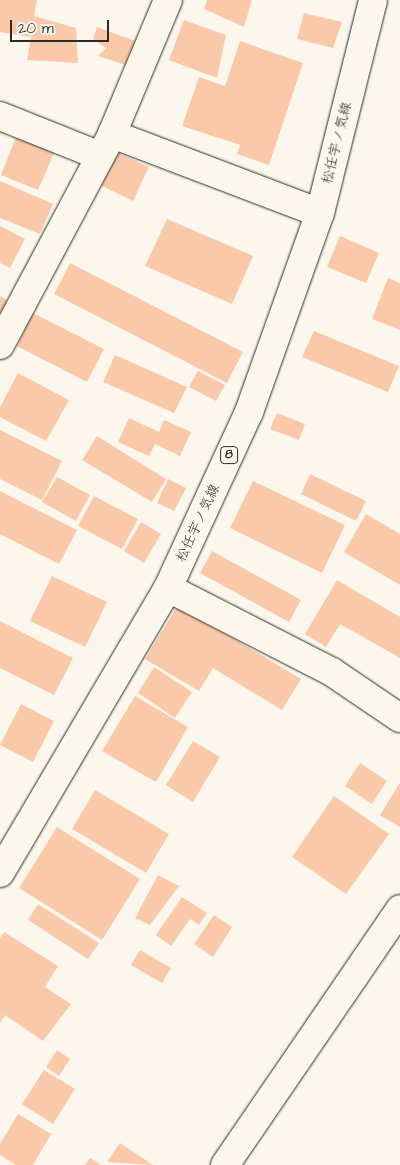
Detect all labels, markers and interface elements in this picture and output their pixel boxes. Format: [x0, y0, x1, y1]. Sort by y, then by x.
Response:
scale bar [12, 10, 111, 42]
text: 20 m [18, 18, 54, 39]
street label: 松任宇ノ気線 [319, 100, 355, 186]
road number: 8 [219, 446, 239, 464]
street label: 松任宇ノ気線 [173, 481, 223, 565]

